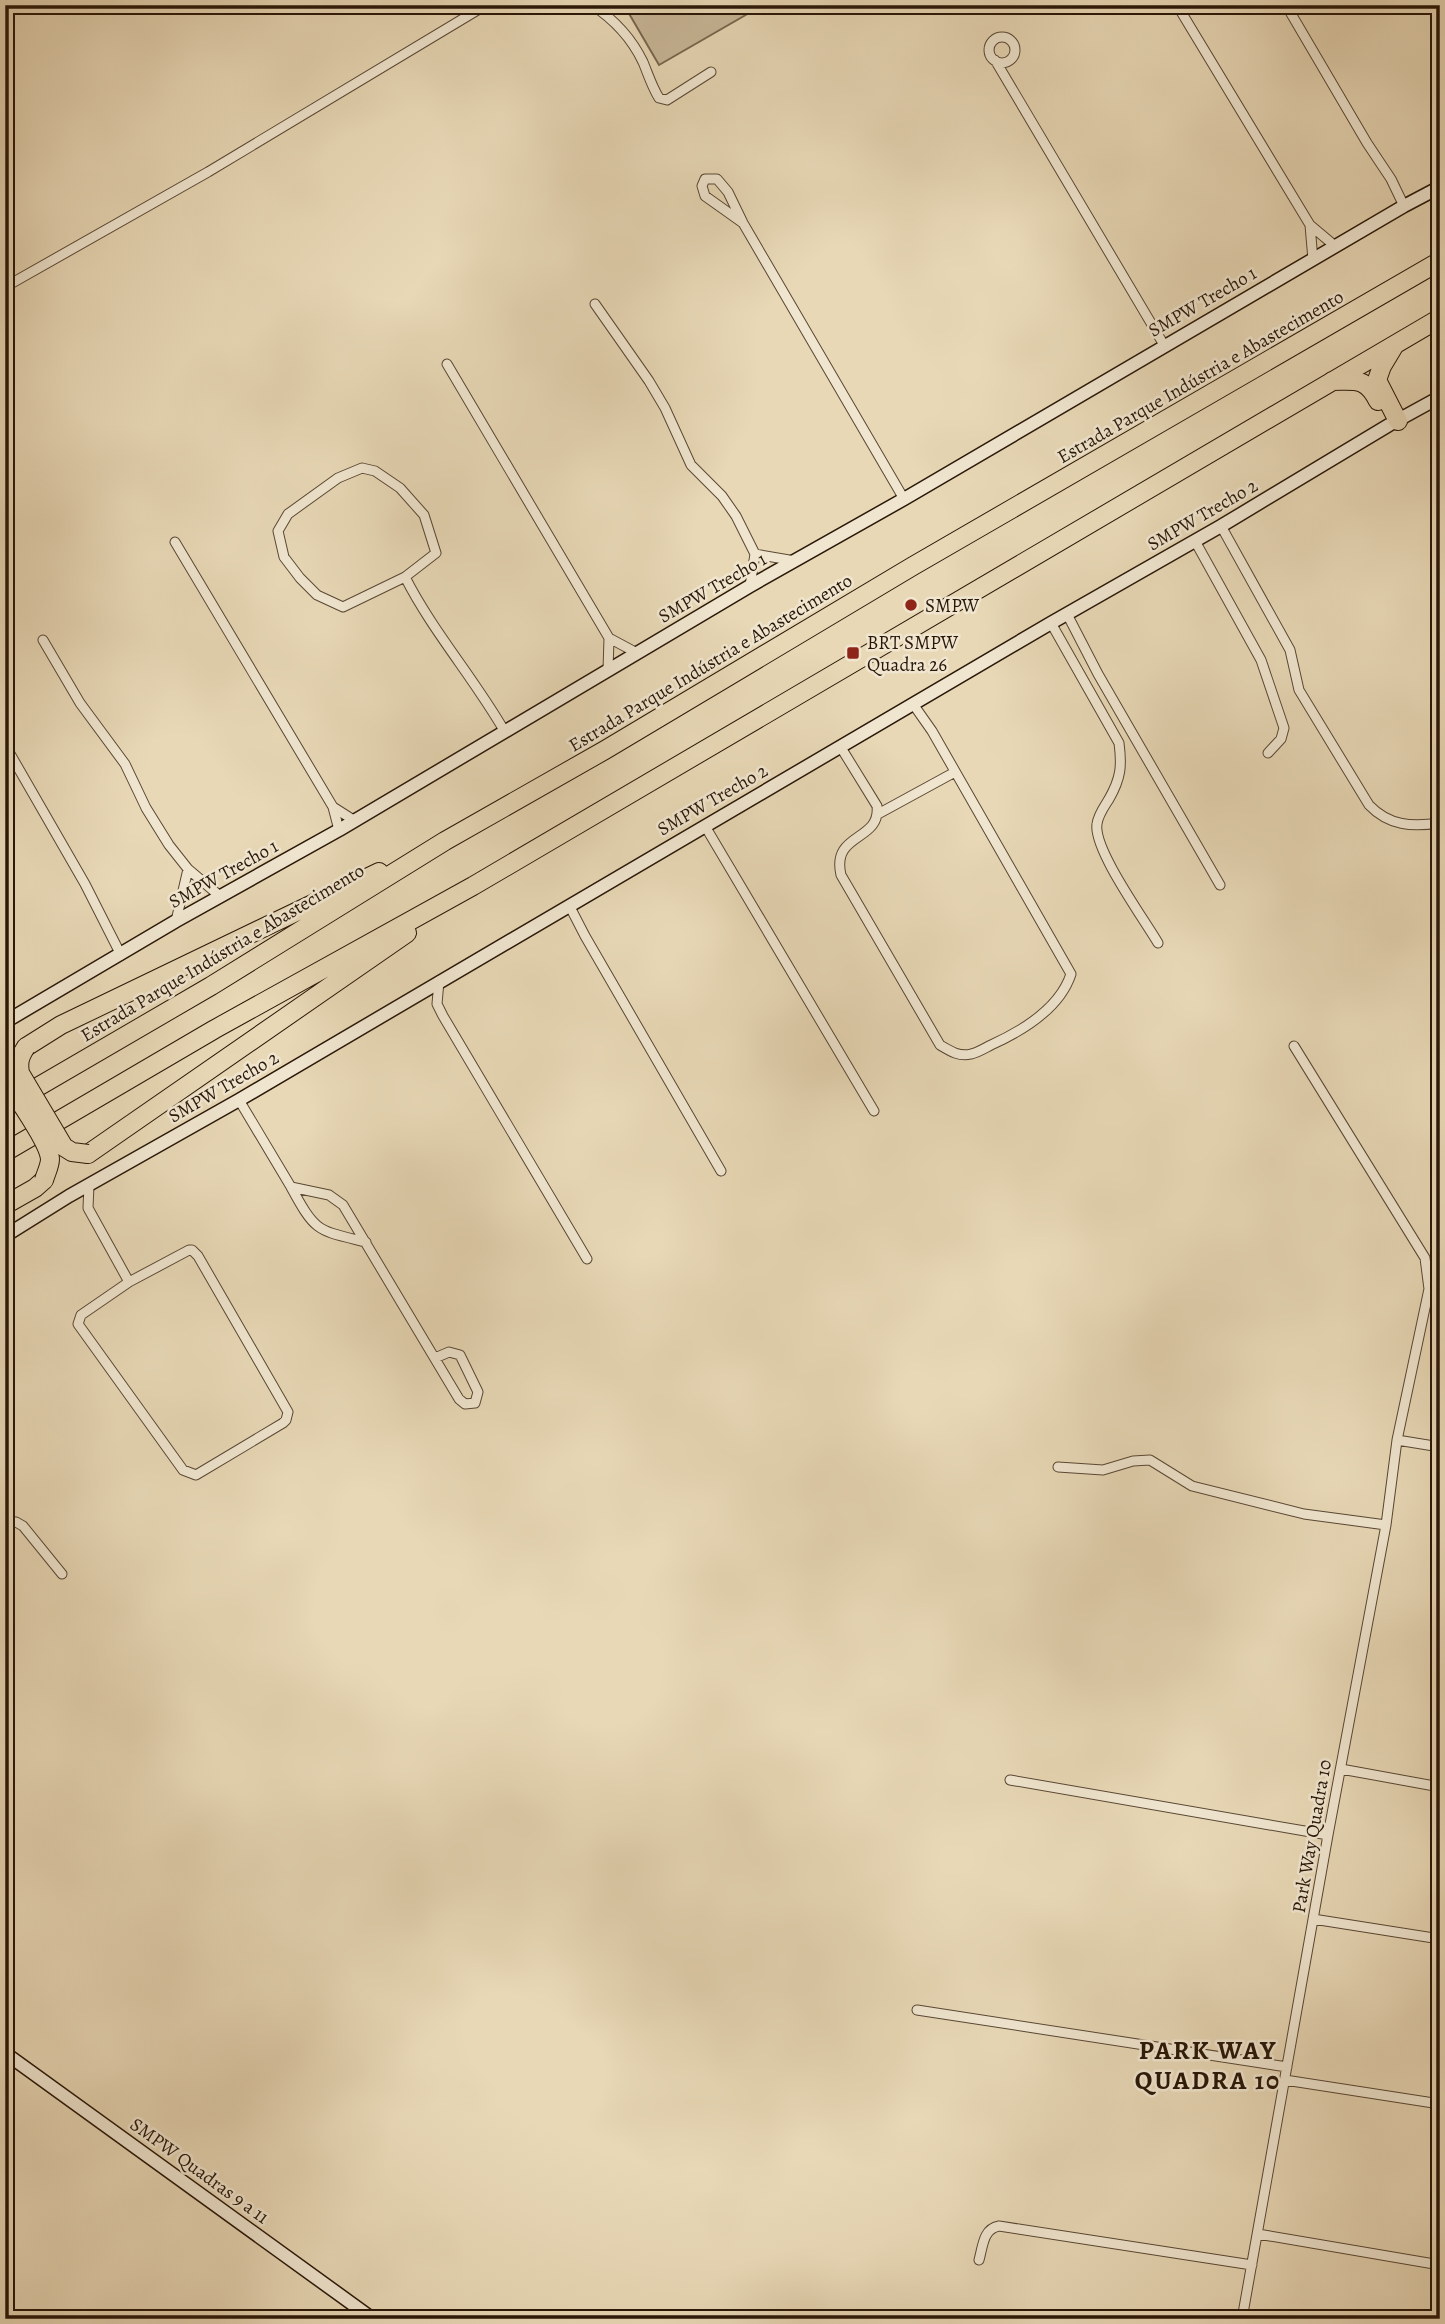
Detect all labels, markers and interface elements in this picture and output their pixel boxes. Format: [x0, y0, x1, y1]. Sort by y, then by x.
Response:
street label: SMPW Trecho 1 [1143, 260, 1262, 343]
street label: Estrada Parque Indústria e Abastecimento [1052, 284, 1349, 470]
street label: SMPW Trecho 2 [1142, 473, 1263, 557]
street label: SMPW Trecho 1 [653, 546, 772, 629]
street label: Estrada Parque Indústria e Abastecimento [564, 568, 857, 758]
place label: SMPW [925, 593, 979, 619]
marker: SMPW [903, 597, 919, 613]
place label: BRT SMPW Quadra 26 [867, 630, 959, 678]
marker: BRT SMPW Quadra 26 [845, 645, 861, 661]
street label: SMPW Trecho 2 [652, 758, 773, 842]
street label: SMPW Trecho 1 [164, 833, 283, 915]
street label: Estrada Parque Indústria e Abastecimento [76, 858, 369, 1048]
street label: SMPW Trecho 2 [163, 1045, 284, 1129]
street label: Park Way Quadra 10 [1286, 1757, 1338, 1915]
district label: PARK WAY QUADRA 10 [1135, 2033, 1281, 2098]
street label: SMPW Quadras 9 a 11 [125, 2112, 275, 2230]

